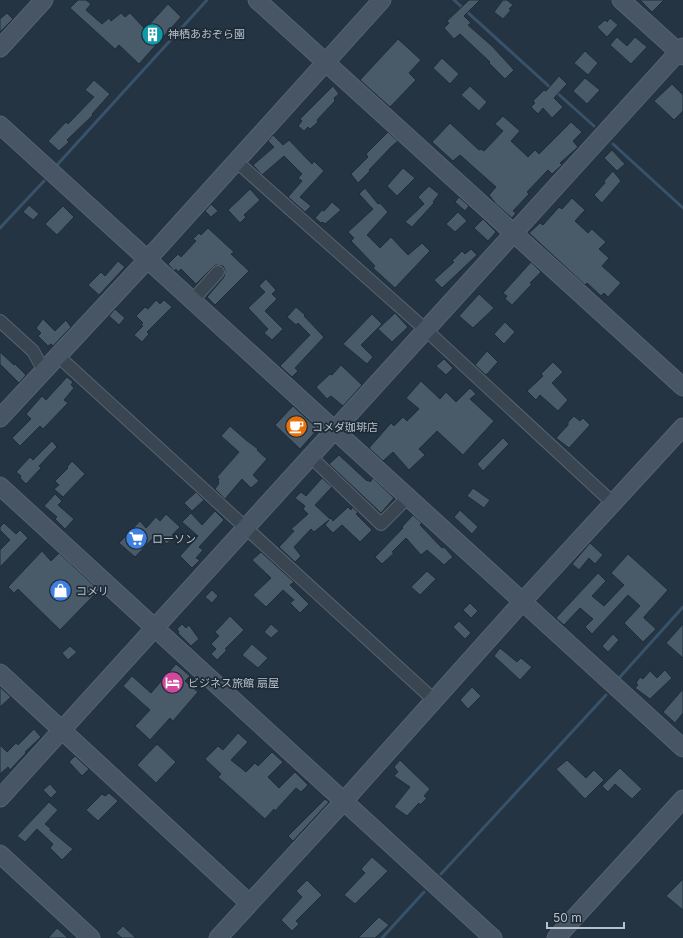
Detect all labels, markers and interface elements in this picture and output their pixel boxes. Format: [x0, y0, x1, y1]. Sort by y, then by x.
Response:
building icon: 神栖あおぞら園 [140, 21, 166, 47]
place label: 神栖あおぞら園 [168, 27, 245, 41]
cafe icon: コメダ珈琲店 [284, 414, 310, 440]
place label: コメダ珈琲店 [312, 420, 378, 434]
supermarket icon: ローソン [124, 526, 150, 552]
place label: ローソン [152, 532, 196, 546]
shop icon: コメリ [47, 578, 73, 604]
place label: コメリ [76, 584, 109, 598]
hotel icon: ビジネス旅館 扇屋 [159, 670, 185, 696]
place label: ビジネス旅館 扇屋 [188, 676, 279, 690]
scale bar [547, 904, 624, 930]
text: 50 m [553, 910, 582, 925]

